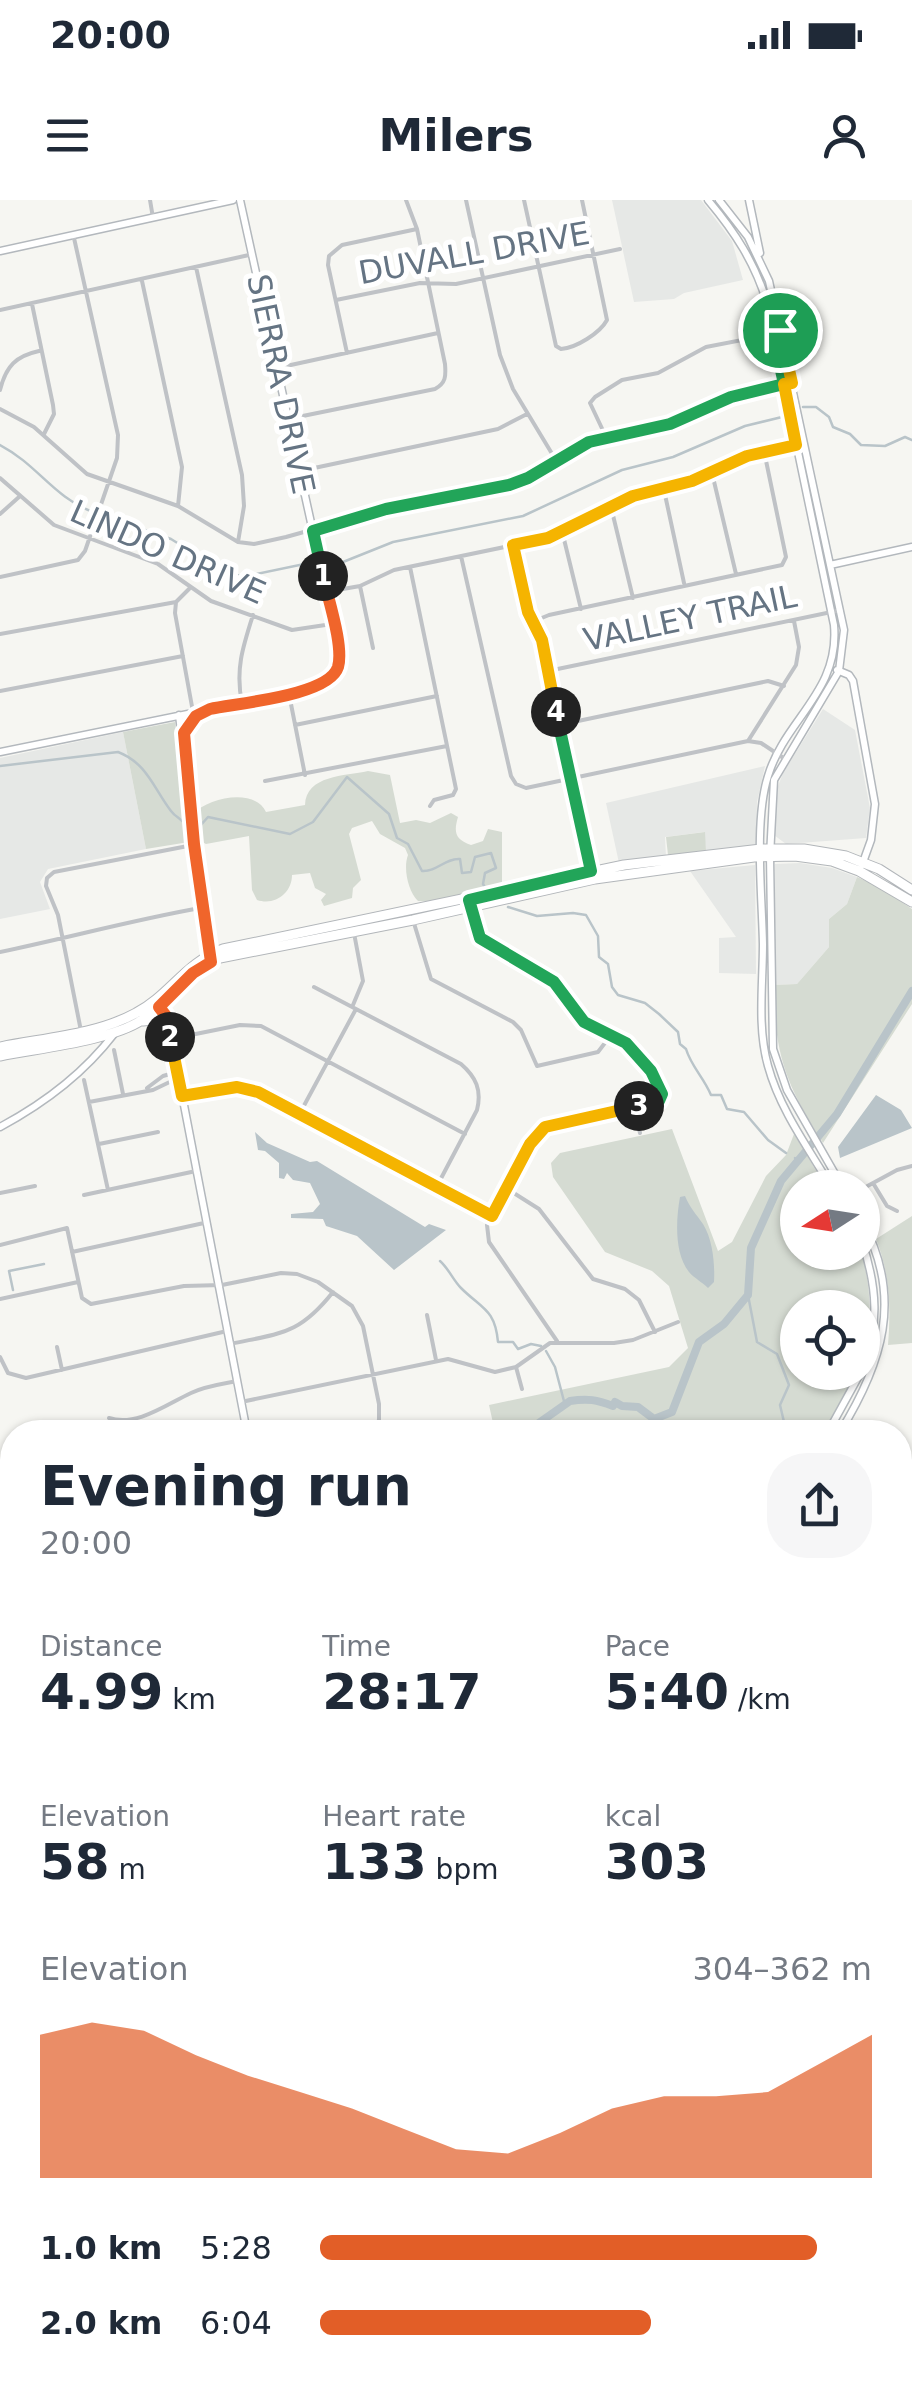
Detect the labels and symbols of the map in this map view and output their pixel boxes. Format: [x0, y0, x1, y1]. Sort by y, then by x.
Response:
street label: DUVALL DRIVE [355, 214, 593, 292]
street label: SIERRA DRIVE [239, 271, 323, 497]
pin [738, 288, 823, 373]
street label: LINDO DRIVE [65, 492, 271, 612]
pin: 1 [298, 551, 348, 601]
street label: VALLEY TRAIL [580, 577, 800, 659]
pin: 4 [531, 687, 581, 737]
pin: 2 [145, 1012, 195, 1062]
pin: 3 [614, 1081, 664, 1131]
north arrow [780, 1170, 880, 1270]

